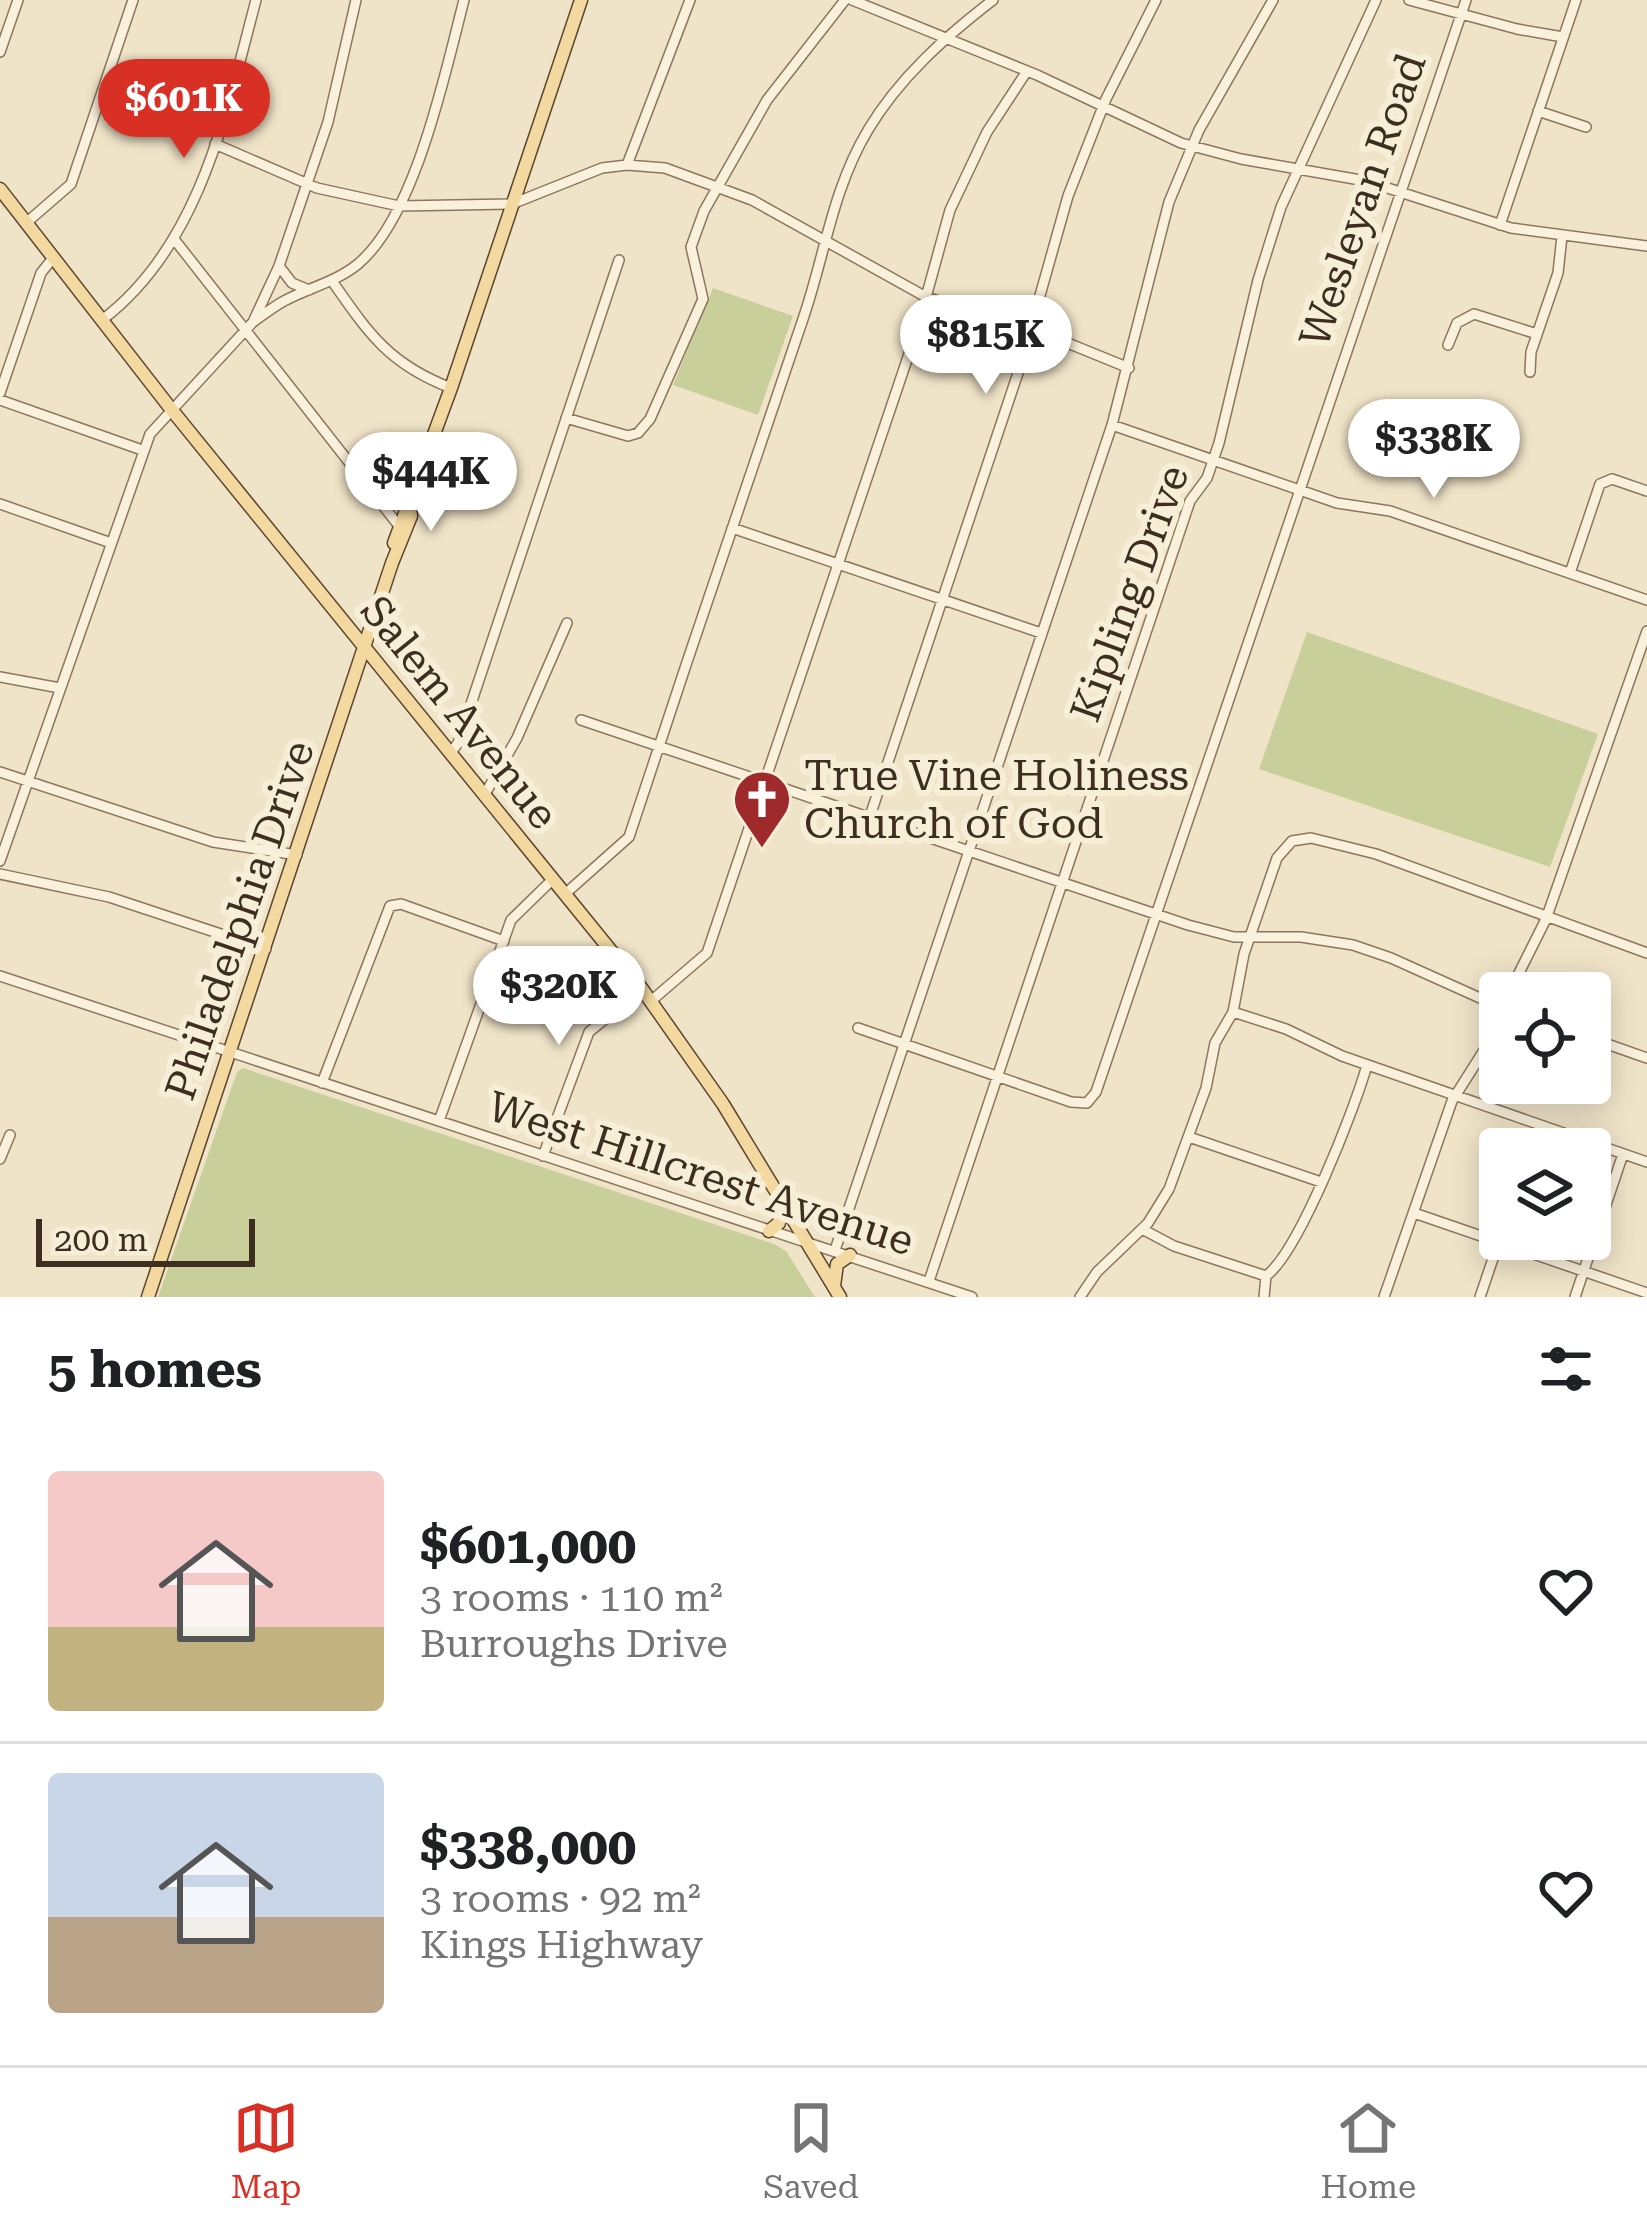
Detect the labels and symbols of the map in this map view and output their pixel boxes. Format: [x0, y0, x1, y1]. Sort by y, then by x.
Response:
street label: Wesleyan Road [1289, 47, 1436, 353]
pin: $601K [100, 59, 268, 161]
pin: $815K [902, 295, 1070, 397]
pin: $338K [1350, 399, 1518, 501]
pin: $444K [347, 432, 515, 534]
street label: Kipling Drive [1060, 458, 1199, 728]
street label: Salem Avenue [351, 586, 568, 838]
street label: Philadelphia Drive [155, 734, 324, 1106]
place label: True Vine Holiness Church of God [804, 751, 1189, 848]
church icon: True Vine Holiness Church of God [731, 768, 793, 850]
pin: $320K [475, 946, 643, 1048]
street label: West Hillcrest Avenue [482, 1081, 920, 1265]
scale bar [36, 1213, 255, 1266]

